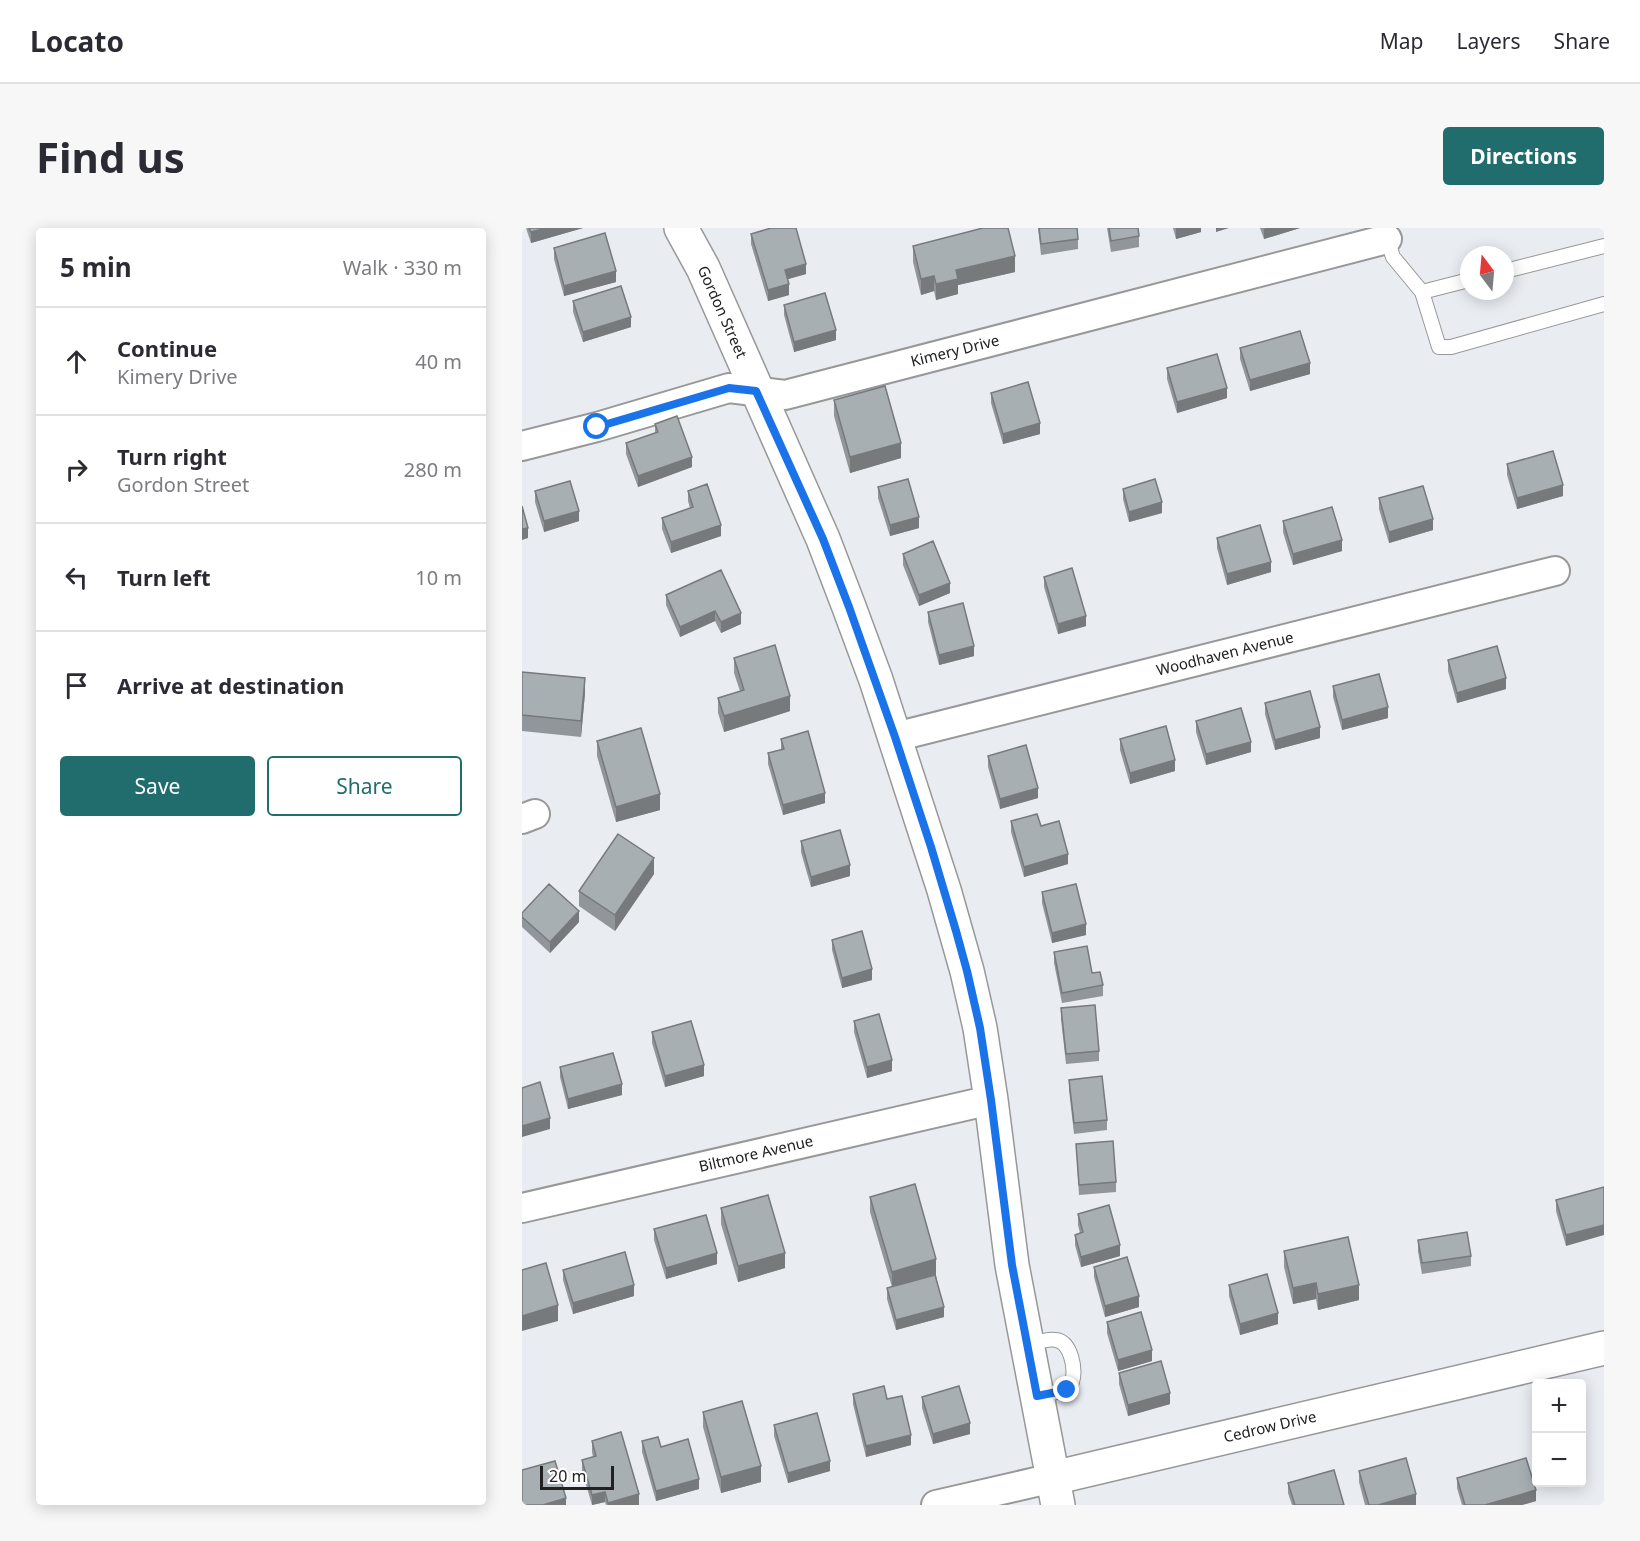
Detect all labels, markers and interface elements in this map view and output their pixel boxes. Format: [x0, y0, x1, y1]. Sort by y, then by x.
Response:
text: Locato [30, 22, 124, 60]
text: Map [1380, 27, 1424, 55]
text: Layers [1457, 27, 1521, 55]
text: Share [1554, 27, 1610, 55]
button: Directions [1443, 127, 1604, 185]
text: Find us [36, 128, 185, 185]
north arrow [1460, 246, 1514, 300]
text: 5 min [60, 249, 132, 285]
text: Walk · 330 m [343, 254, 462, 281]
street label: Gordon Street [694, 262, 752, 362]
street label: Kimery Drive [908, 329, 1001, 371]
text: Continue [117, 333, 217, 363]
icon: ahead [60, 345, 93, 378]
text: 40 m [415, 348, 462, 375]
text: Kimery Drive [117, 363, 238, 390]
route start [583, 413, 609, 439]
text: Turn right [117, 441, 227, 471]
icon: right [60, 453, 93, 486]
text: 280 m [404, 456, 462, 483]
text: Gordon Street [117, 471, 249, 498]
icon: left [60, 561, 93, 594]
text: Turn left [117, 562, 211, 592]
text: 10 m [415, 564, 462, 591]
street label: Woodhaven Avenue [1154, 626, 1295, 680]
icon: arrive [60, 669, 93, 702]
text: Arrive at destination [117, 670, 344, 700]
button: Save [60, 756, 255, 816]
button: Share [267, 756, 462, 816]
street label: Biltmore Avenue [697, 1130, 815, 1176]
route end [1053, 1376, 1079, 1402]
map controls [1532, 1379, 1586, 1487]
button: + [1532, 1379, 1586, 1433]
street label: Cedrow Drive [1221, 1406, 1318, 1446]
button: − [1532, 1433, 1586, 1487]
scale bar [540, 1463, 614, 1490]
text: 20 m [549, 1465, 586, 1487]

